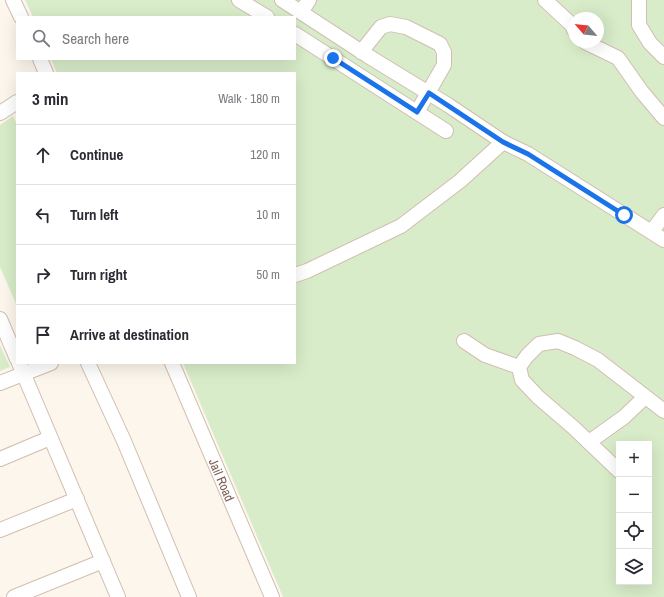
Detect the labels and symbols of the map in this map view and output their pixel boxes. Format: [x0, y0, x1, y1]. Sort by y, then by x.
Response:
north arrow [568, 12, 604, 48]
route end [324, 49, 342, 67]
route start [615, 206, 633, 224]
street label: Jail Road [205, 456, 239, 504]

